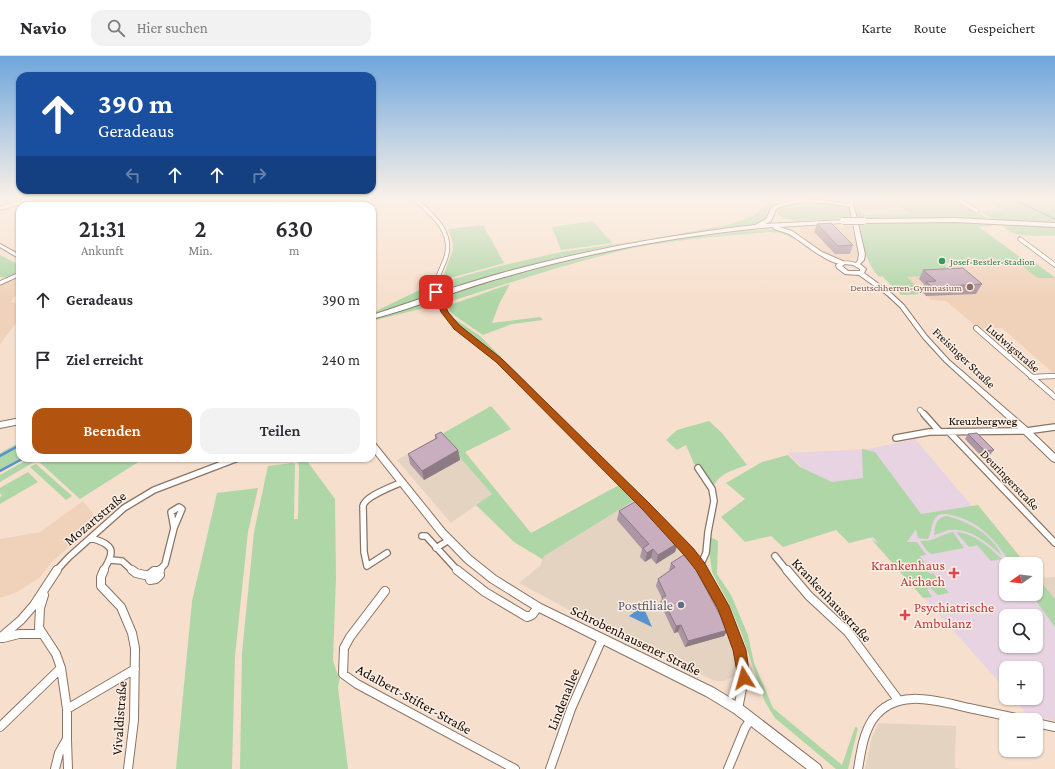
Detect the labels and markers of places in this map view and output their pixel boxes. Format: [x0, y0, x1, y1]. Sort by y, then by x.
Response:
marker: Josef-Bestler-Stadion [937, 256, 947, 266]
place label: Josef-Bestler-Stadion [949, 256, 1036, 267]
pin [419, 275, 453, 309]
place label: Deutschherren-Gymnasium [850, 282, 962, 293]
marker: Deutschherren-Gymnasium [965, 282, 975, 292]
place label: Krankenhaus Aichach [871, 557, 945, 589]
marker: Krankenhaus Aichach [948, 567, 960, 579]
place label: Postfiliale [618, 597, 673, 613]
place label: Psychiatrische Ambulanz [914, 599, 994, 631]
marker: Postfiliale [676, 600, 686, 610]
marker: Psychiatrische Ambulanz [899, 609, 911, 621]

